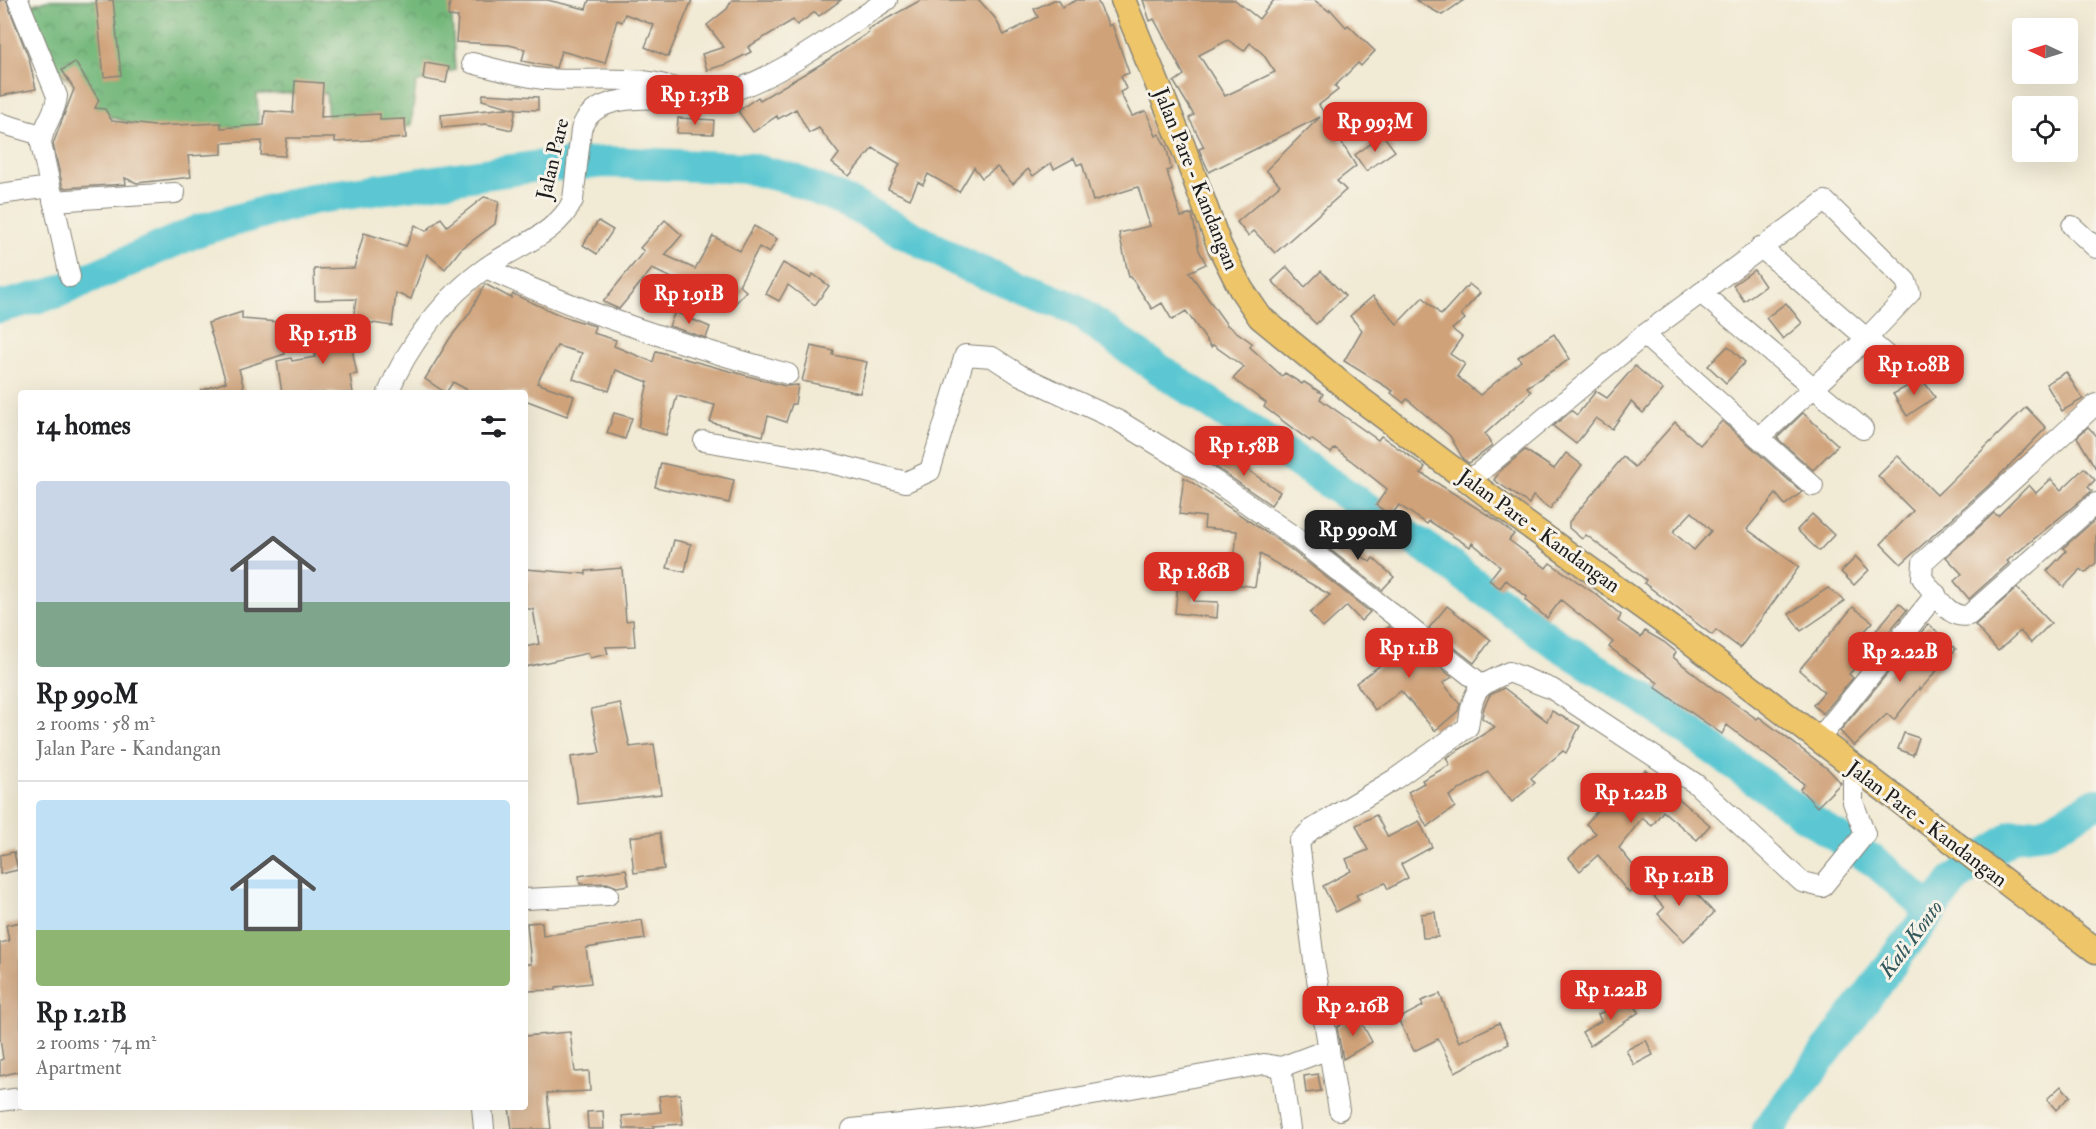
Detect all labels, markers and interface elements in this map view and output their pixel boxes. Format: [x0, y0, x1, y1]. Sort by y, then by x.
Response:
north arrow [2012, 18, 2078, 84]
map controls [2012, 18, 2078, 162]
pin: Rp 1.35B [633, 75, 757, 126]
text: Rp 1.35B [660, 82, 730, 107]
street label: Jalan Pare - Kandangan [1147, 83, 1245, 274]
button: locate [2012, 96, 2078, 162]
pin: Rp 993M [1320, 102, 1430, 153]
text: Rp 993M [1337, 109, 1413, 134]
street label: Jalan Pare [530, 115, 576, 203]
pin: Rp 1.91B [627, 274, 751, 325]
text: Rp 1.91B [654, 281, 724, 306]
pin: Rp 1.51B [261, 314, 385, 365]
text: Rp 1.51B [289, 321, 357, 346]
pin: Rp 1.08B [1852, 345, 1976, 396]
text: Rp 1.08B [1878, 352, 1950, 377]
text: 14 homes [36, 410, 131, 442]
icon: filters [477, 410, 510, 443]
pin: Rp 1.58B [1182, 426, 1306, 477]
text: Rp 1.58B [1209, 433, 1279, 458]
street label: Jalan Pare - Kandangan [1452, 462, 1626, 599]
pin: Rp 990M [1303, 510, 1413, 561]
text: Rp 990M [1319, 517, 1397, 542]
icon: home [219, 520, 327, 628]
pin: Rp 1.86B [1132, 552, 1256, 603]
text: Rp 1.86B [1158, 559, 1230, 584]
pin: Rp 1.1B [1354, 628, 1464, 679]
pin: Rp 2.22B [1838, 632, 1962, 683]
text: Rp 1.1B [1379, 635, 1439, 660]
text: Rp 2.22B [1862, 639, 1938, 664]
text: Rp 990M [36, 679, 138, 711]
text: 2 rooms · 58 m² [36, 711, 155, 736]
text: Jalan Pare - Kandangan [36, 736, 221, 761]
street label: Jalan Pare - Kandangan [1840, 754, 2013, 893]
pin: Rp 1.22B [1569, 773, 1693, 824]
text: Rp 1.22B [1594, 780, 1668, 805]
icon: home [219, 839, 327, 947]
pin: Rp 1.21B [1617, 856, 1741, 907]
text: Rp 1.21B [1644, 863, 1714, 888]
water label: Kali Konto [1872, 895, 1949, 984]
pin: Rp 1.22B [1549, 970, 1673, 1021]
text: Rp 1.22B [1574, 977, 1648, 1002]
pin: Rp 2.16B [1291, 986, 1415, 1037]
text: Rp 2.16B [1317, 993, 1389, 1018]
text: Rp 1.21B [36, 998, 127, 1030]
text: 2 rooms · 74 m² [36, 1030, 157, 1055]
text: Apartment [36, 1055, 121, 1080]

